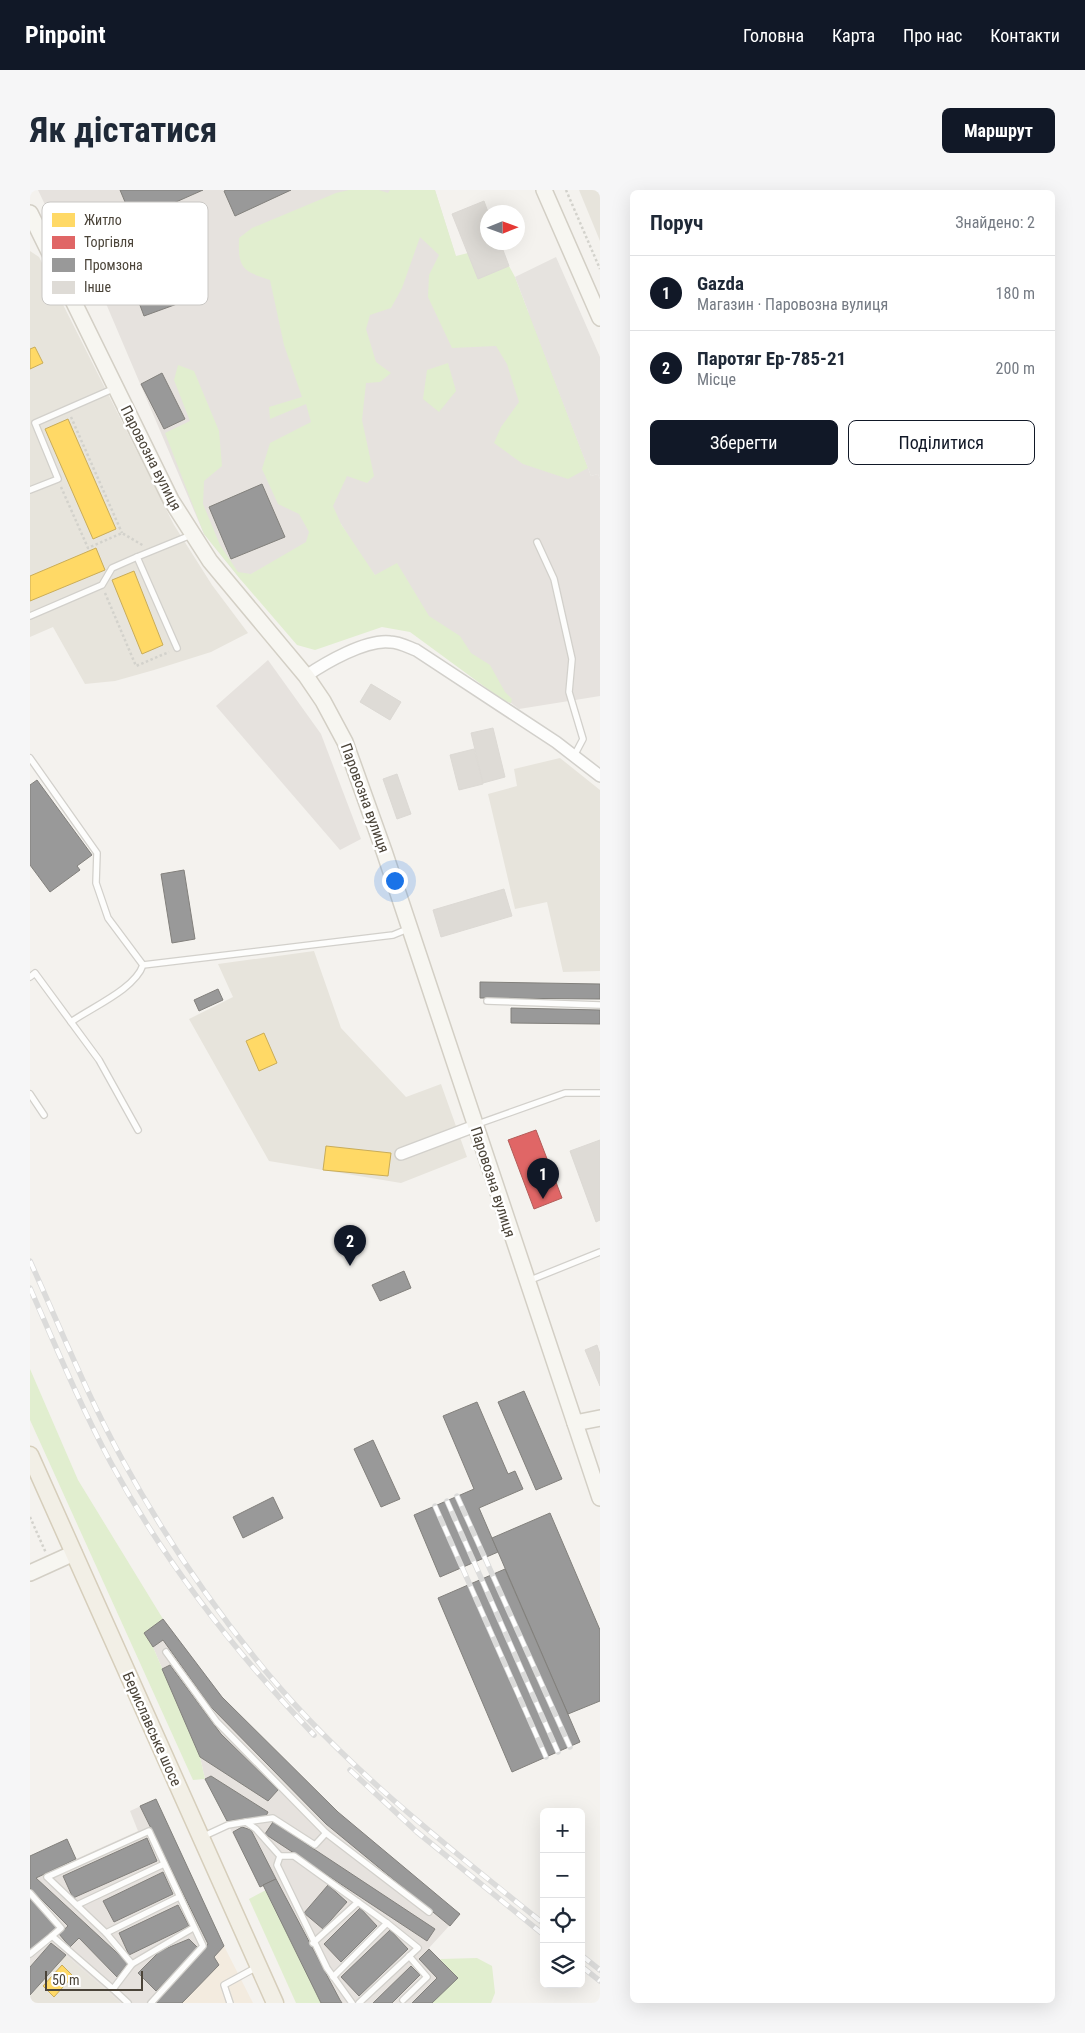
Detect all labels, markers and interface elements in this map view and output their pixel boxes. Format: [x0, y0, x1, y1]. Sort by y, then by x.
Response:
text: Pinpoint [25, 21, 106, 49]
text: Головна [743, 25, 804, 46]
text: Карта [832, 25, 875, 46]
text: Про нас [903, 25, 962, 46]
text: Контакти [990, 25, 1060, 46]
button: Маршрут [942, 108, 1055, 153]
text: Як дістатися [30, 110, 217, 151]
legend [42, 202, 208, 305]
north arrow [480, 205, 525, 250]
text: Поруч [650, 211, 703, 235]
text: Житло [84, 212, 122, 228]
text: Знайдено: 2 [955, 213, 1035, 232]
text: Торгівля [84, 234, 134, 250]
text: Промзона [84, 257, 143, 273]
text: Gazda [697, 272, 744, 295]
text: Інше [84, 279, 111, 295]
text: 1 [662, 284, 670, 303]
text: 180 m [996, 284, 1035, 303]
text: Магазин · Паровозна вулиця [697, 295, 888, 314]
text: Паротяг Ер-785-21 [697, 347, 846, 370]
text: 2 [662, 359, 670, 378]
text: 200 m [996, 359, 1035, 378]
text: Місце [697, 370, 736, 389]
street label: Паровозна вулиця [117, 403, 185, 513]
button: Зберегти [650, 420, 838, 465]
button: Поділитися [848, 420, 1035, 465]
street label: Паровозна вулиця [337, 741, 393, 855]
your location [382, 868, 408, 894]
street label: Паровозна вулиця [467, 1124, 519, 1240]
pin: 1 [527, 1158, 559, 1199]
pin: 2 [334, 1225, 366, 1266]
street label: Бериславське шосе [119, 1669, 185, 1789]
map controls [540, 1808, 585, 1988]
button: + [540, 1808, 585, 1853]
button: − [540, 1853, 585, 1898]
button: locate [540, 1898, 585, 1943]
button: layers [540, 1943, 585, 1988]
scale bar [45, 1968, 142, 1991]
text: 50 m [52, 1972, 80, 1988]

